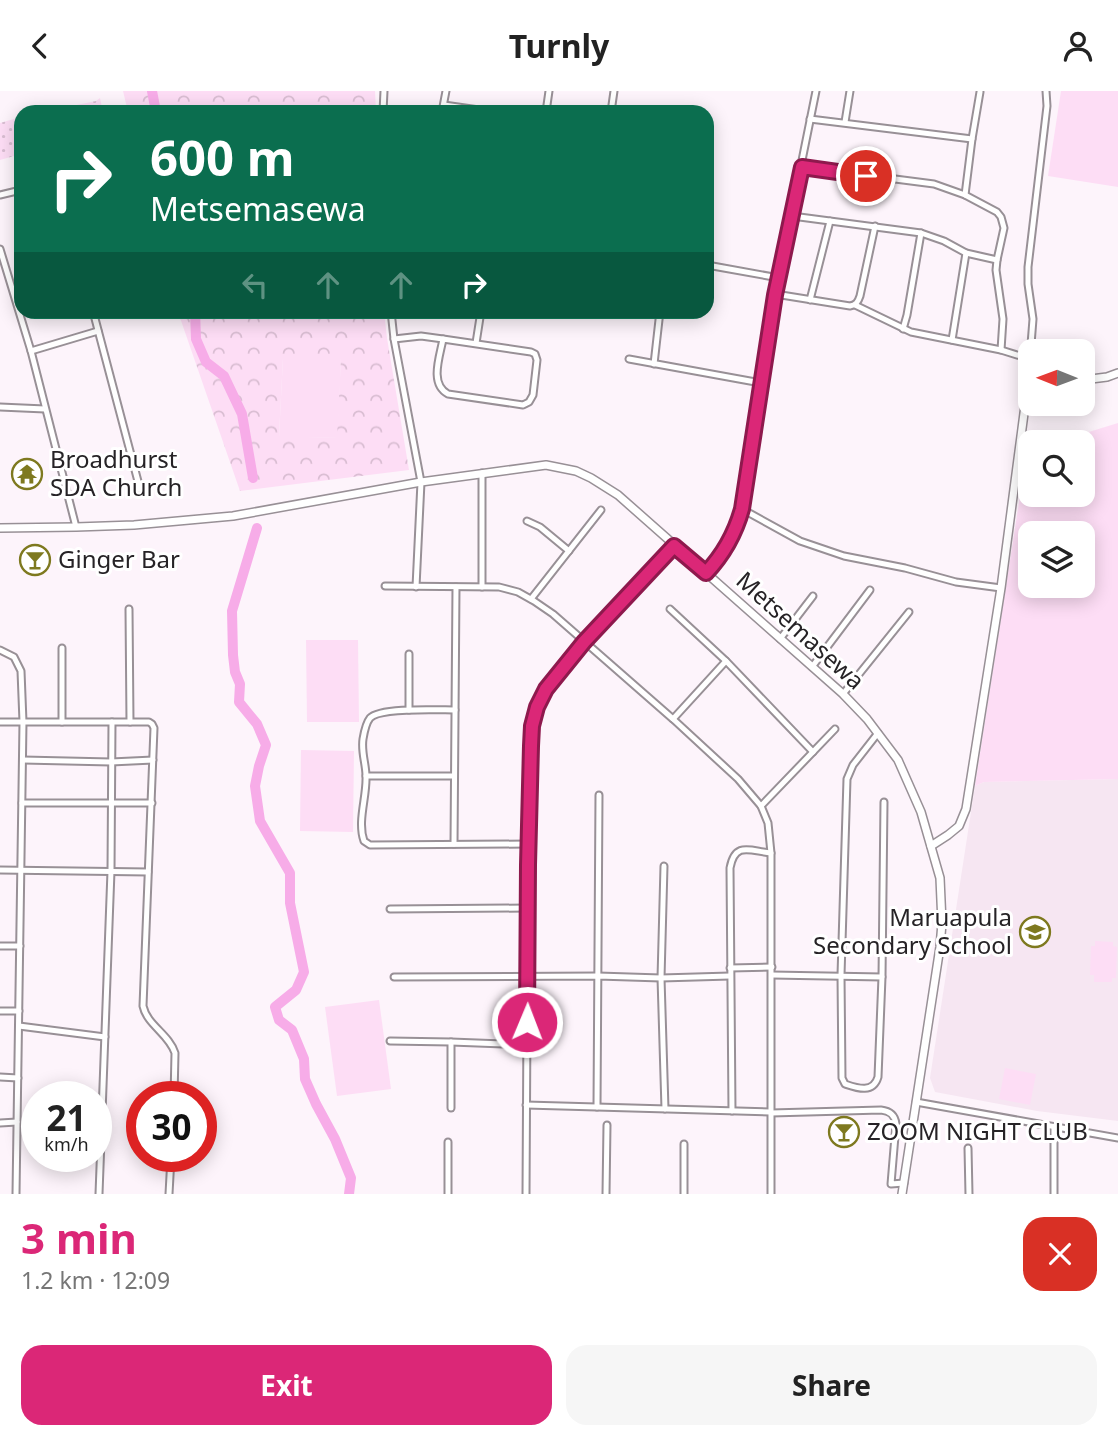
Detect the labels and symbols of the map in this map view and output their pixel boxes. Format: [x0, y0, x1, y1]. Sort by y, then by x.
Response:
pin [836, 146, 896, 206]
north arrow [1018, 339, 1096, 417]
place label: Broadhurst SDA Church [50, 442, 182, 503]
temple icon: Broadhurst SDA Church [10, 457, 44, 491]
place label: Ginger Bar [58, 542, 180, 575]
bar icon: Ginger Bar [18, 543, 52, 577]
street label: Metsemasewa [730, 563, 872, 696]
place label: Maruapula Secondary School [813, 900, 1012, 961]
school or university icon: Maruapula Secondary School [1018, 915, 1052, 949]
position arrow [490, 985, 564, 1059]
speed limit sign: 30 [126, 1081, 217, 1172]
place label: ZOOM NIGHT CLUB [867, 1114, 1088, 1147]
bar icon: ZOOM NIGHT CLUB [827, 1115, 861, 1149]

